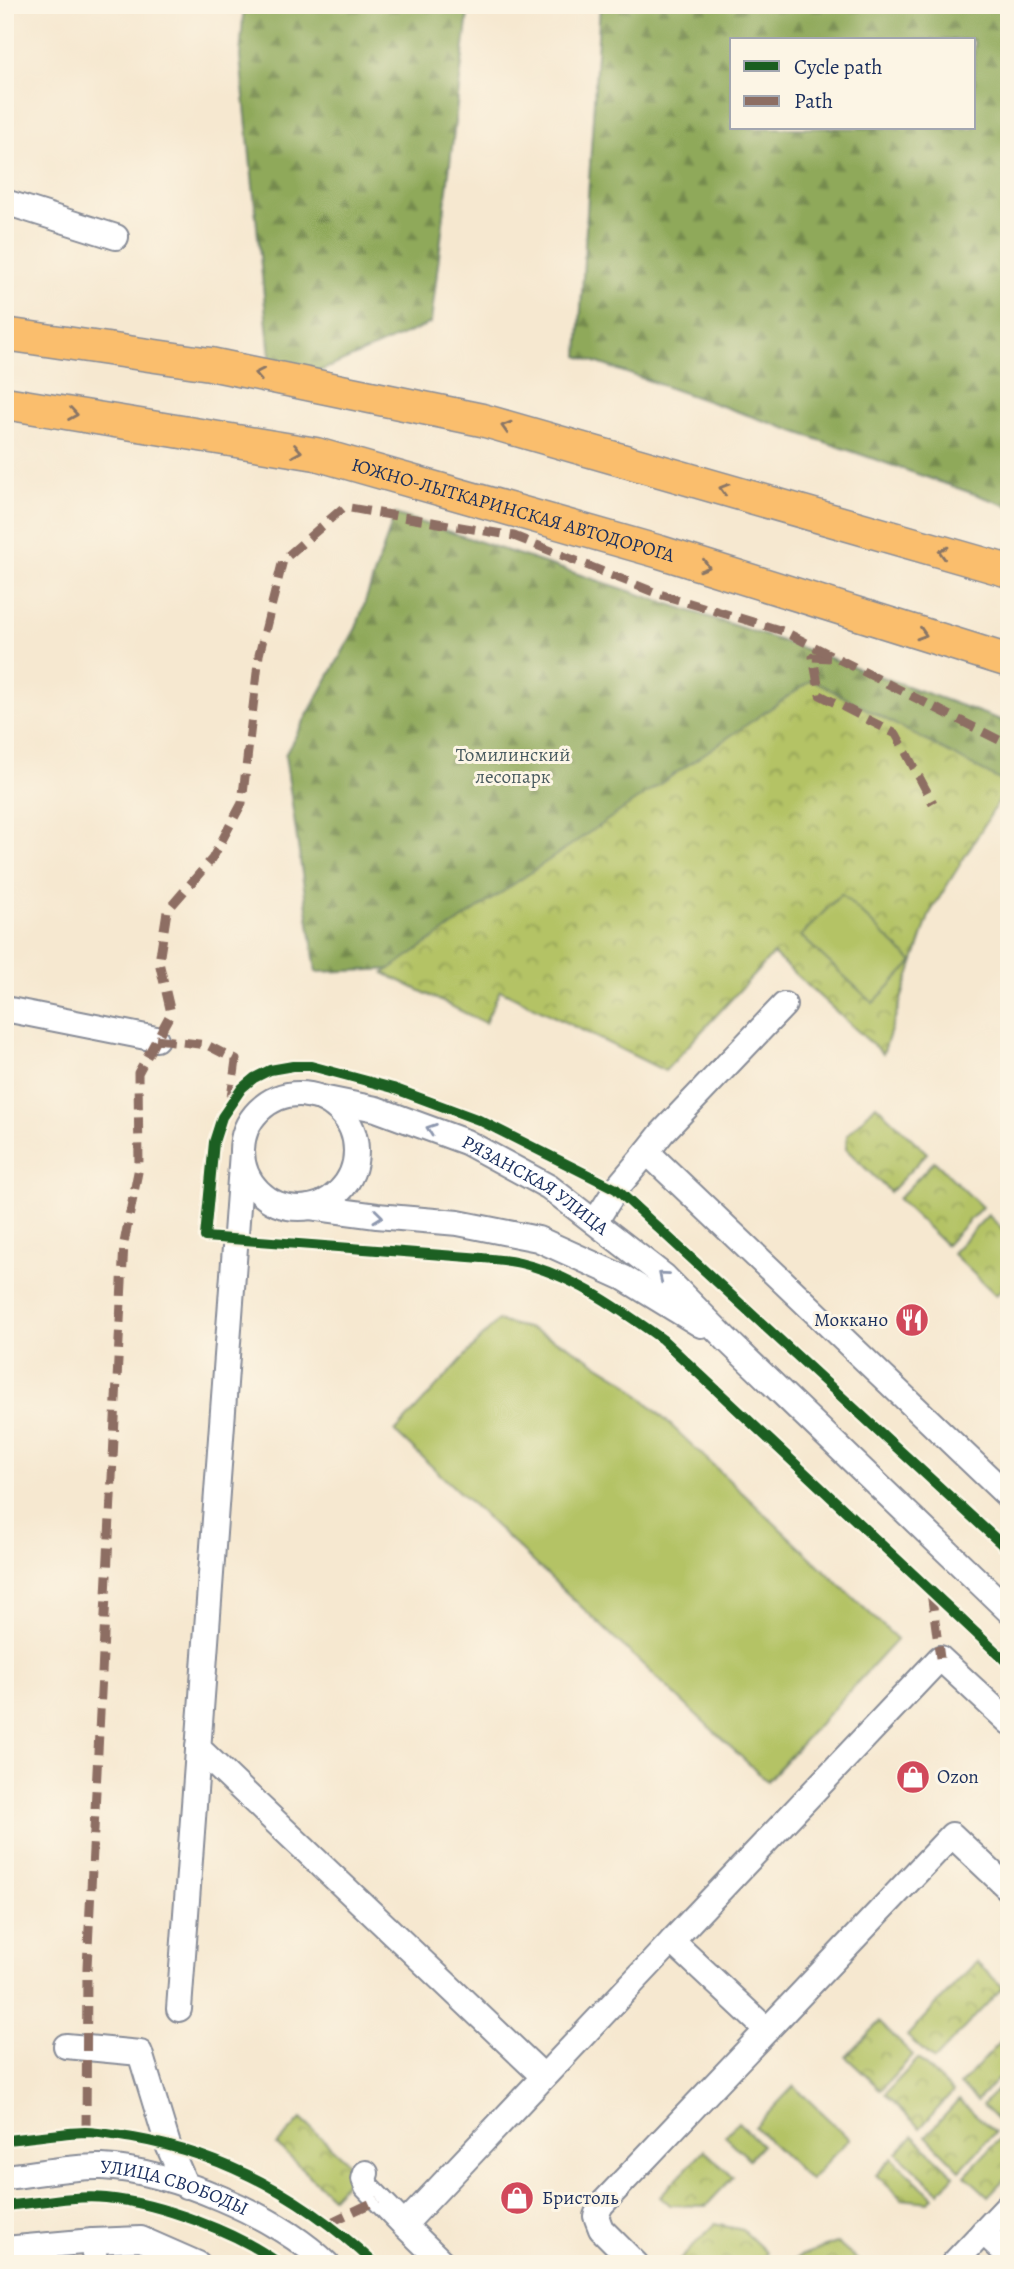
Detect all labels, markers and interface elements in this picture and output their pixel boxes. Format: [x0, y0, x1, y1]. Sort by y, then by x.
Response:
legend [730, 38, 976, 130]
text: Cycle path [794, 53, 883, 81]
text: Path [794, 87, 833, 115]
one-way arrow [253, 367, 265, 382]
one-way arrow [67, 406, 79, 421]
one-way arrow [500, 421, 512, 435]
one-way arrow [291, 443, 303, 458]
street label: ЮЖНО-ЛЫТКАРИНСКАЯ АВТОДОРОГА [349, 452, 679, 569]
one-way arrow [719, 483, 731, 498]
one-way arrow [937, 546, 949, 560]
one-way arrow [698, 557, 710, 572]
one-way arrow [915, 625, 927, 640]
park label: Томилинский лесопарк [456, 742, 570, 790]
one-way arrow [425, 1123, 437, 1137]
street label: РЯЗАНСКАЯ УЛИЦА [457, 1129, 615, 1242]
one-way arrow [373, 1208, 384, 1223]
one-way arrow [658, 1272, 671, 1284]
restaurant icon: Моккано [893, 1301, 931, 1339]
place label: Моккано [814, 1307, 888, 1333]
shop icon: Ozon [894, 1758, 932, 1796]
place label: Ozon [937, 1764, 979, 1790]
street label: УЛИЦА СВОБОДЫ [100, 2154, 253, 2222]
shop icon: Бристоль [498, 2179, 536, 2217]
place label: Бристоль [542, 2185, 618, 2211]

